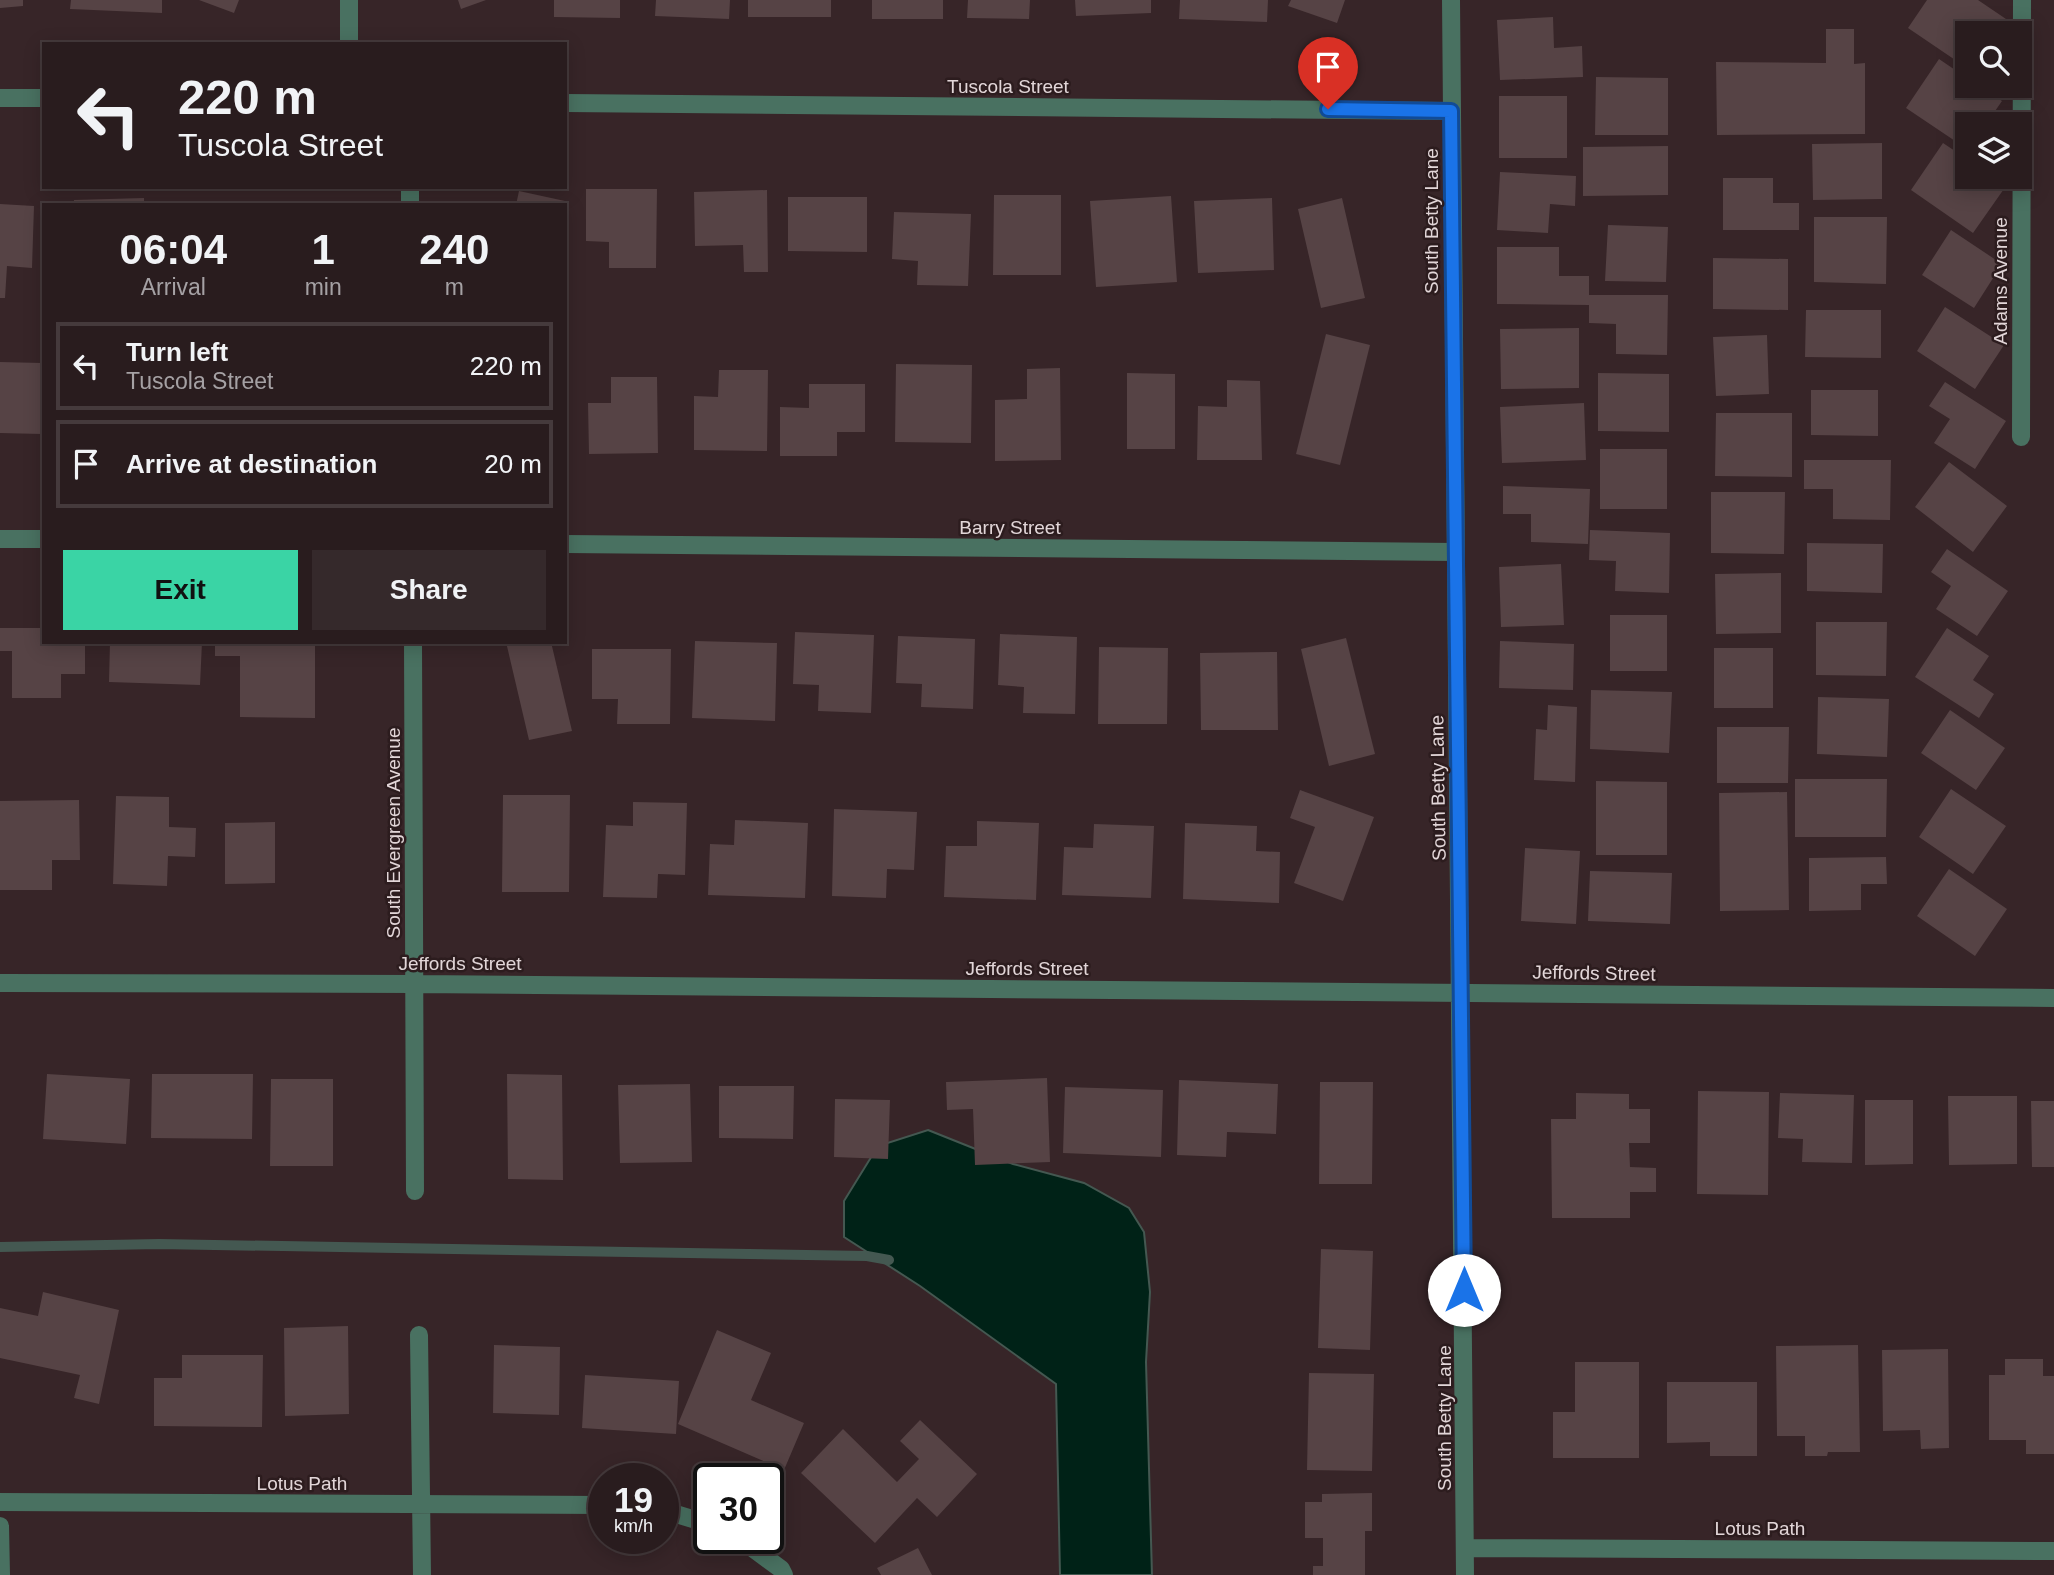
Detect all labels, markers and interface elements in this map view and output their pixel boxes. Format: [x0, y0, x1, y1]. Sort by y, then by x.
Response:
map controls [1955, 21, 2032, 189]
button: search [1955, 21, 2032, 98]
pin [1298, 37, 1358, 109]
icon: arrive [1309, 48, 1347, 86]
icon: left [63, 70, 154, 161]
text: 220 m [178, 70, 317, 124]
street label: Tuscola Street [947, 76, 1070, 97]
button: layers [1955, 112, 2032, 189]
text: Tuscola Street [178, 127, 383, 163]
street label: South Betty Lane [1421, 148, 1442, 294]
street label: Adams Avenue [1990, 217, 2011, 345]
text: 06:04 [120, 226, 227, 273]
text: 1 [311, 226, 335, 273]
text: 240 [419, 226, 489, 273]
text: Arrival [141, 274, 206, 300]
text: min [305, 274, 342, 300]
text: m [445, 274, 464, 300]
text: Turn left [126, 337, 228, 367]
icon: left [67, 347, 105, 385]
text: 220 m [470, 351, 542, 381]
text: Tuscola Street [126, 368, 273, 394]
icon: arrive [67, 445, 105, 483]
text: Arrive at destination [126, 449, 377, 479]
text: 20 m [484, 449, 542, 479]
street label: Barry Street [959, 517, 1061, 538]
button: Exit [63, 550, 298, 630]
button: Share [312, 550, 546, 630]
street label: South Betty Lane [1426, 715, 1450, 861]
street label: South Evergreen Avenue [383, 728, 404, 938]
street label: Jeffords Street [398, 953, 522, 974]
street label: Jeffords Street [965, 958, 1089, 979]
street label: Jeffords Street [1532, 961, 1656, 985]
position arrow [1427, 1253, 1501, 1327]
street label: South Betty Lane [1434, 1345, 1455, 1491]
speed limit sign: 30 [693, 1463, 784, 1554]
street label: Lotus Path [257, 1473, 347, 1494]
text: 19 [614, 1480, 653, 1519]
text: km/h [614, 1516, 653, 1536]
street label: Lotus Path [1715, 1518, 1805, 1539]

